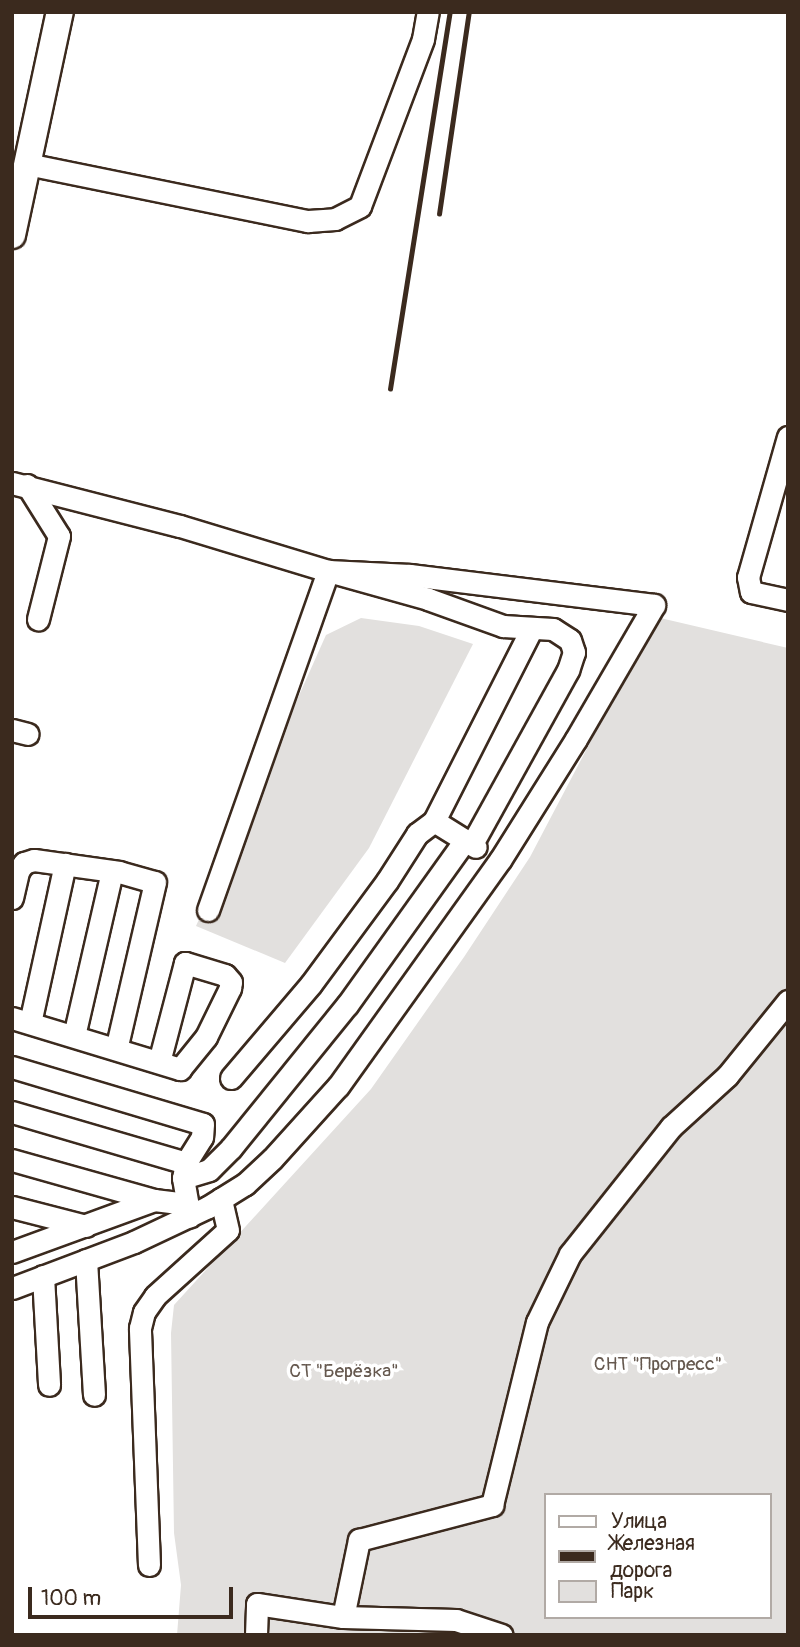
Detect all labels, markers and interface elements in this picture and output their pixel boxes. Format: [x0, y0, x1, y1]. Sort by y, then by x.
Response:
park label: СНТ "Прогресс" [594, 1354, 722, 1376]
park label: СТ "Берёзка" [289, 1361, 399, 1383]
legend [544, 1493, 772, 1619]
text: Улица [611, 1508, 667, 1535]
text: Железная дорога [610, 1530, 695, 1584]
scale bar [32, 1574, 236, 1618]
text: Парк [611, 1578, 654, 1605]
text: 100 m [41, 1585, 101, 1612]

